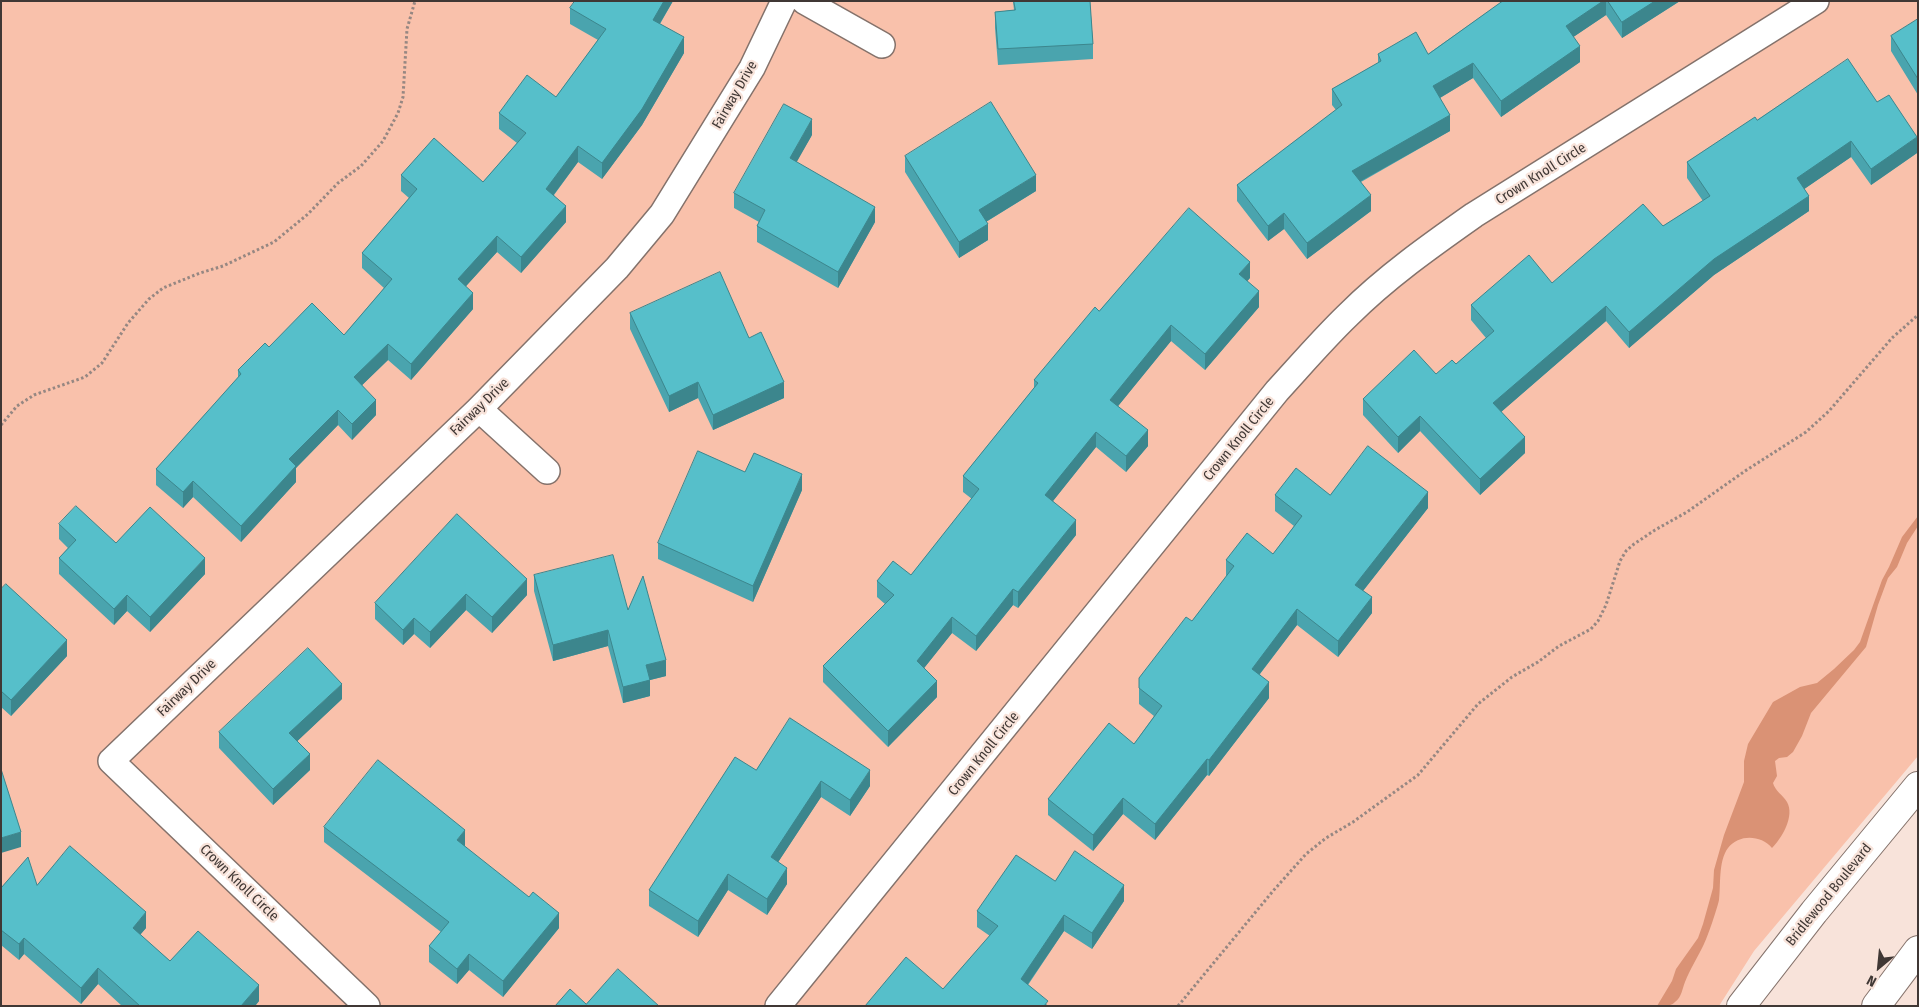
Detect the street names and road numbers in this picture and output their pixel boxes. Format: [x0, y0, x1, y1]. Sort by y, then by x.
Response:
street label: Fairway Drive [709, 58, 761, 132]
street label: Crown Knoll Circle [1493, 140, 1589, 208]
street label: Fairway Drive [447, 375, 513, 439]
street label: Crown Knoll Circle [1200, 394, 1278, 484]
street label: Fairway Drive [154, 656, 220, 720]
street label: Crown Knoll Circle [945, 709, 1023, 799]
street label: Crown Knoll Circle [196, 841, 282, 925]
street label: Bridlewood Boulevard [1783, 841, 1875, 949]

